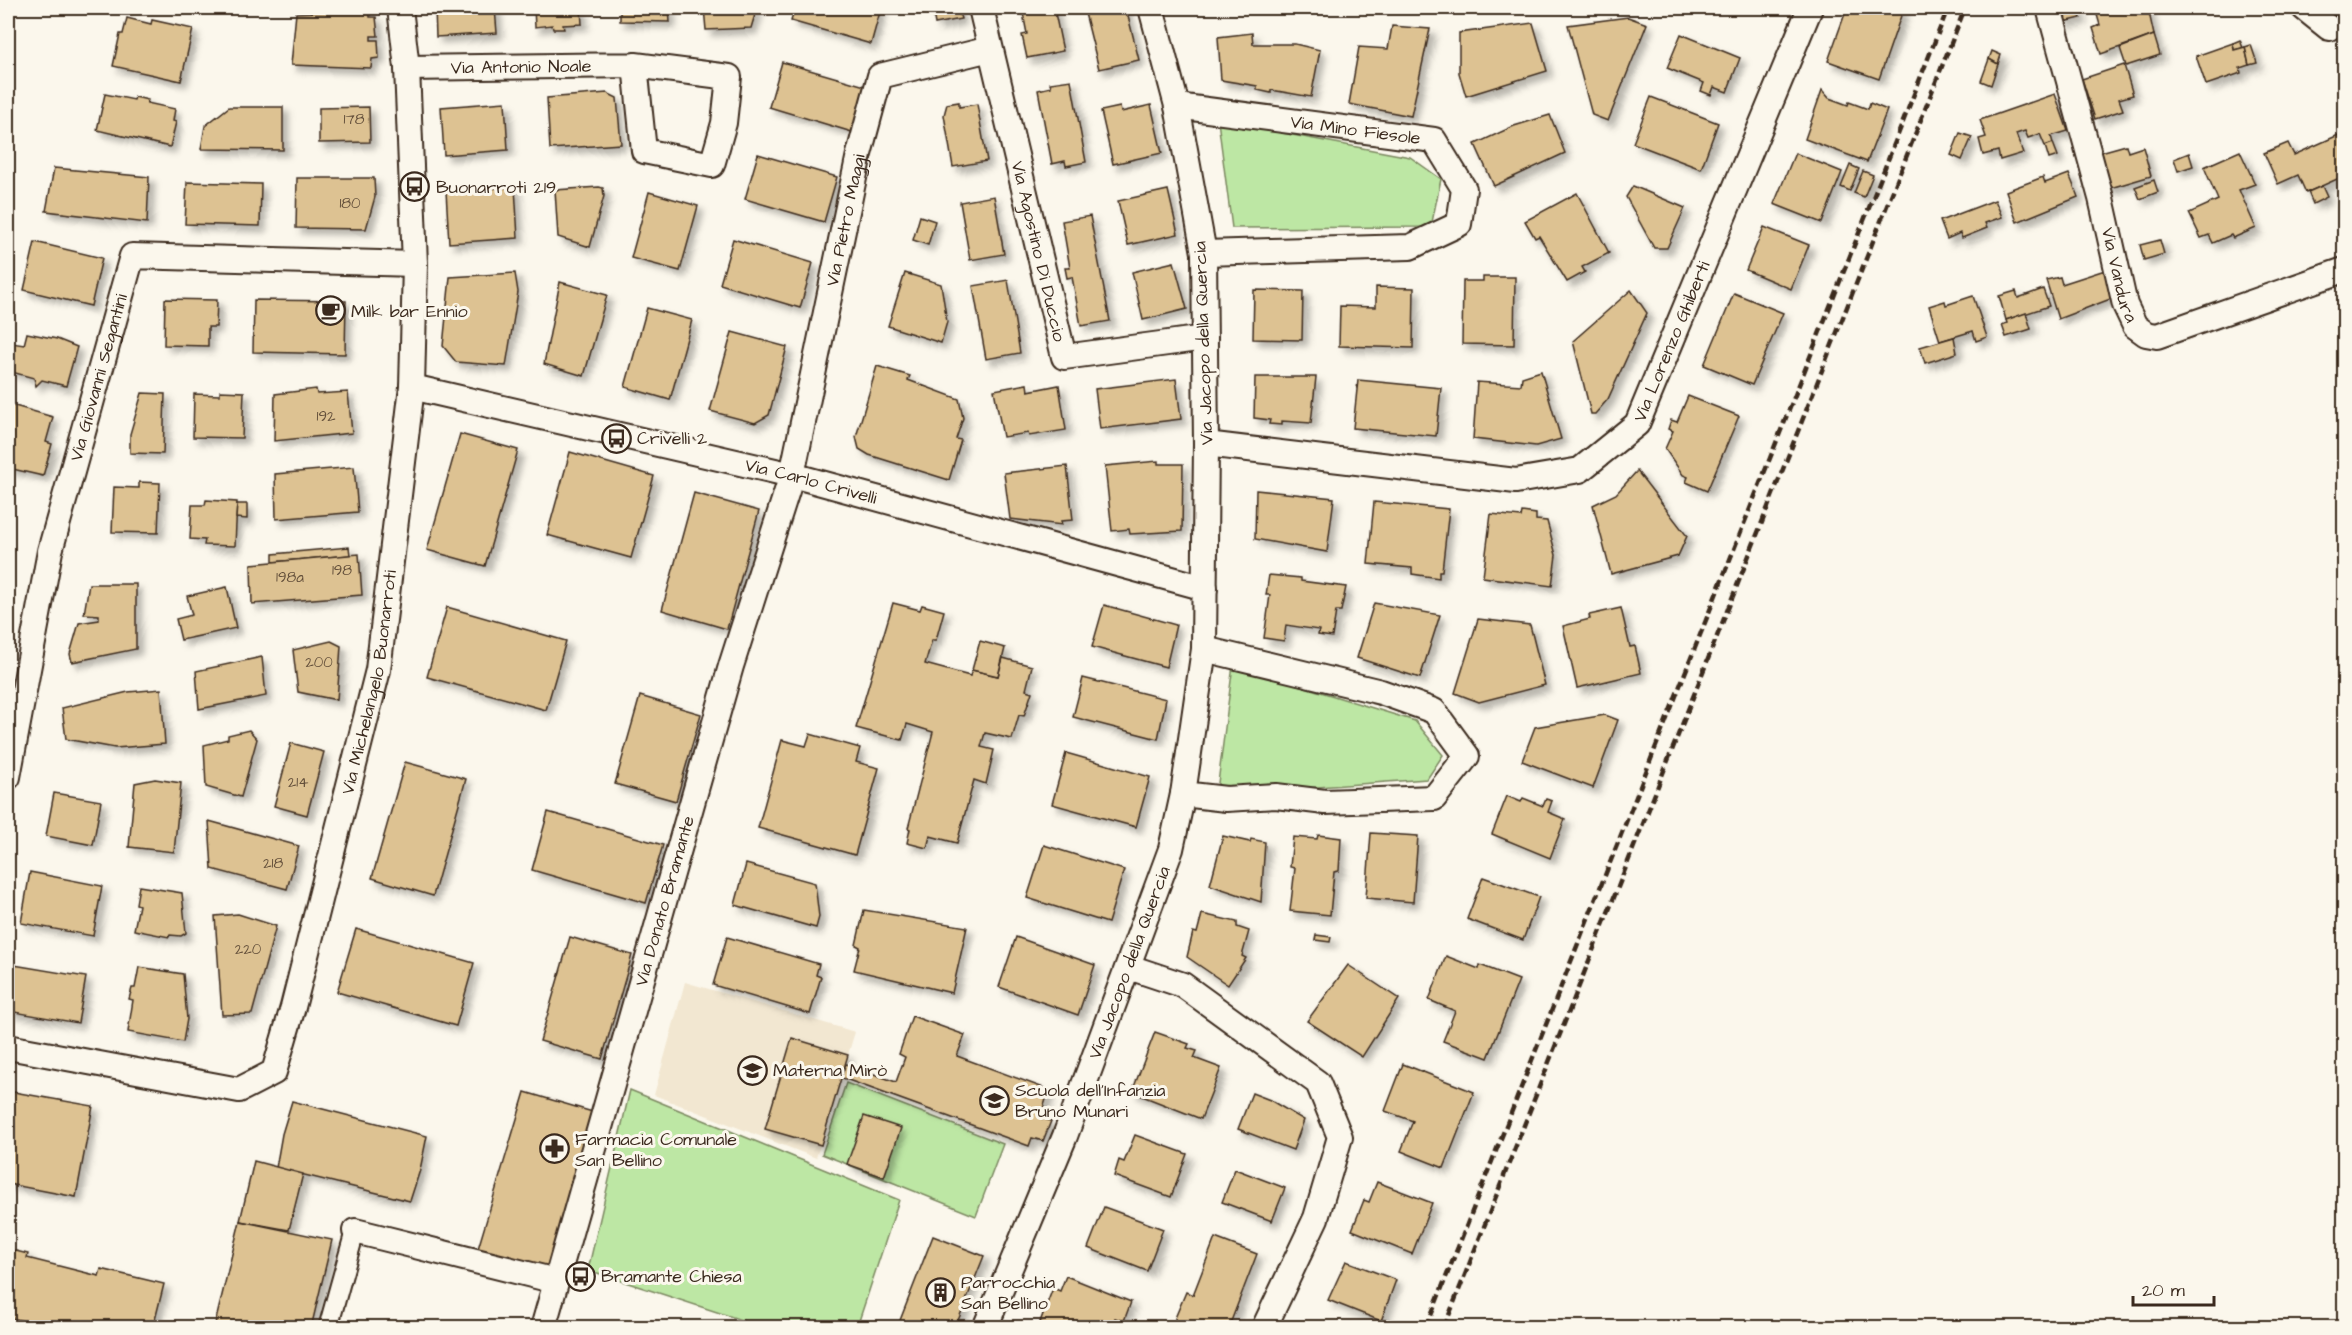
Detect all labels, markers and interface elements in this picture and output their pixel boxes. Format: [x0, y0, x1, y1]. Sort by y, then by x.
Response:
street label: Via Antonio Noale [451, 54, 592, 80]
house number: 178 [344, 109, 365, 130]
street label: Via Mino Fiesole [1289, 109, 1422, 151]
street label: Via Pietro Maggi [820, 152, 872, 289]
street label: Via Agostino Di Duccio [1005, 159, 1072, 344]
bus stop icon: Buonarroti 219 [399, 171, 431, 203]
place label: Buonarroti 219 [436, 175, 556, 200]
house number: 180 [339, 193, 361, 214]
street label: Via Vandura [2095, 225, 2144, 327]
street label: Via Jacopo della Quercia [1187, 241, 1220, 445]
street label: Via Lorenzo Ghiberti [1627, 257, 1717, 426]
street label: Via Giovanni Segantini [64, 291, 134, 464]
cafe icon: Milk bar Ennio [314, 295, 346, 327]
place label: Milk bar Ennio [351, 299, 468, 324]
house number: 192 [316, 406, 336, 427]
bus stop icon: Crivelli 2 [600, 422, 632, 454]
place label: Crivelli 2 [637, 426, 708, 451]
street label: Via Carlo Crivelli [743, 453, 880, 511]
house number: 198 [332, 560, 352, 581]
house number: 198a [276, 567, 304, 588]
street label: Via Michelangelo Buonarroti [335, 568, 403, 797]
house number: 200 [305, 652, 333, 673]
house number: 214 [288, 772, 308, 793]
street label: Via Donato Bramante [629, 813, 701, 989]
house number: 218 [263, 853, 283, 874]
street label: Via Jacopo della Quercia [1082, 863, 1177, 1063]
house number: 220 [235, 939, 262, 960]
school or university icon: Materna Mirò [736, 1054, 768, 1086]
place label: Materna Mirò [773, 1058, 887, 1083]
place label: Scuola dell'Infanzia Bruno Munari [1015, 1078, 1165, 1124]
school or university icon: Scuola dell'Infanzia Bruno Munari [978, 1084, 1010, 1116]
place label: Farmacia Comunale San Bellino [575, 1127, 737, 1173]
pharmacy icon: Farmacia Comunale San Bellino [538, 1133, 570, 1165]
bus stop icon: Bramante Chiesa [564, 1260, 596, 1292]
place label: Bramante Chiesa [601, 1264, 742, 1289]
scale bar [2133, 1269, 2214, 1307]
place label: Parrocchia San Bellino [961, 1270, 1055, 1316]
building icon: Parrocchia San Bellino [924, 1276, 956, 1308]
text: 20 m [2142, 1278, 2185, 1303]

